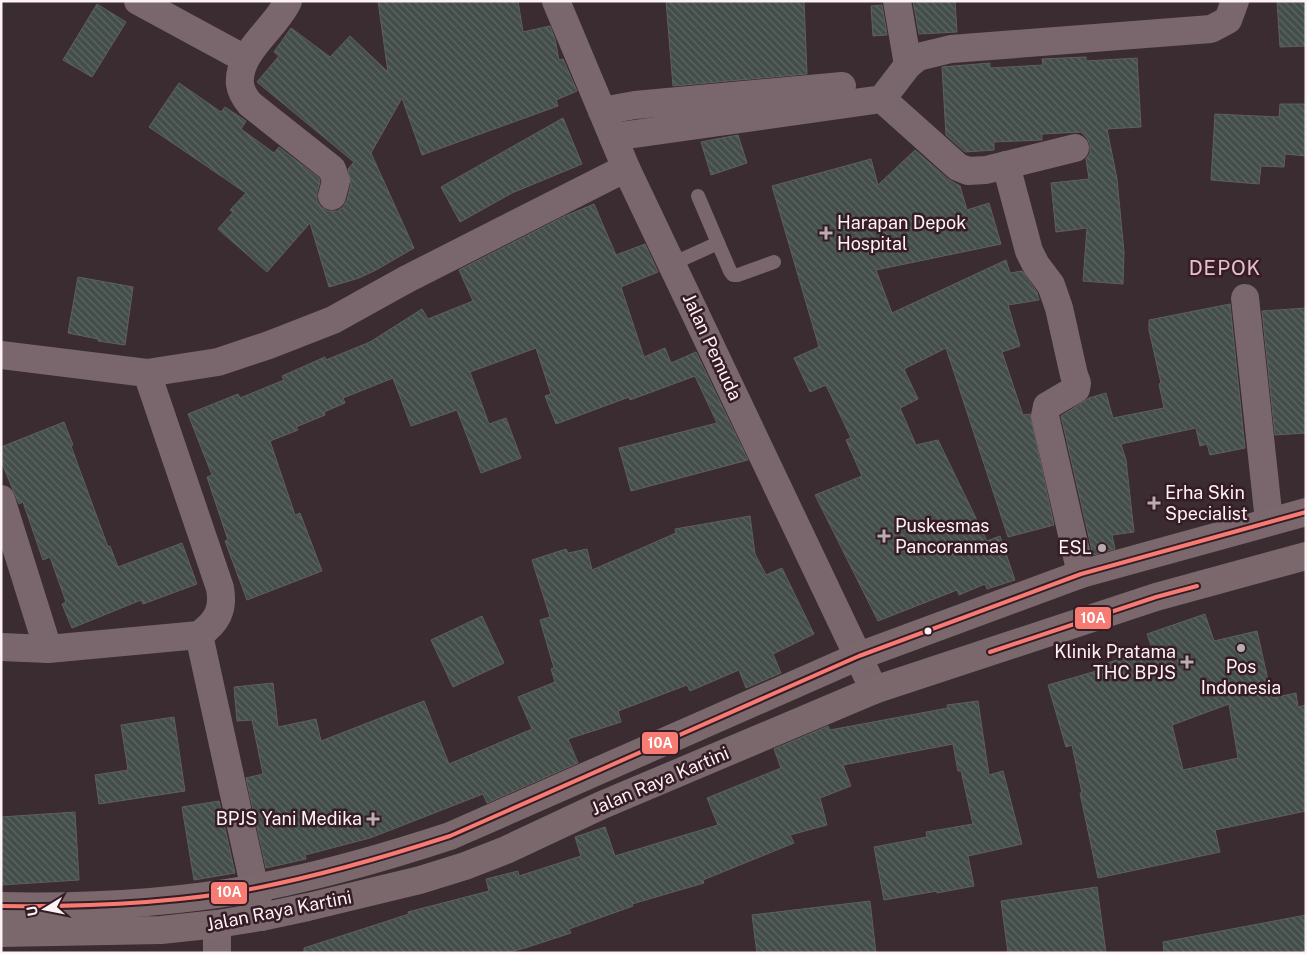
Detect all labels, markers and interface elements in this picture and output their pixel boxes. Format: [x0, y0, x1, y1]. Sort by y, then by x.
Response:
place label: Harapan Depok Hospital [837, 212, 966, 254]
marker: Harapan Depok Hospital [819, 226, 833, 240]
district label: DEPOK [1189, 256, 1261, 280]
street label: Jalan Pemuda [679, 290, 746, 403]
place label: Erha Skin Specialist [1165, 482, 1248, 524]
marker: Erha Skin Specialist [1147, 496, 1161, 510]
place label: Puskesmas Pancoranmas [895, 515, 1008, 557]
marker: Puskesmas Pancoranmas [877, 529, 891, 543]
place label: ESL [1058, 537, 1092, 558]
marker: ESL [1096, 542, 1108, 554]
line badge: 10A [1074, 606, 1112, 630]
text: 10A [1080, 610, 1106, 626]
unlabelled marker [923, 626, 933, 636]
place label: Klinik Pratama THC BPJS [1054, 641, 1176, 683]
marker: Pos Indonesia [1235, 642, 1247, 654]
marker: Klinik Pratama THC BPJS [1180, 655, 1194, 669]
place label: Pos Indonesia [1201, 656, 1281, 698]
line badge: 10A [641, 731, 679, 755]
text: 10A [647, 735, 673, 751]
street label: Jalan Raya Kartini [588, 742, 732, 819]
place label: BPJS Yani Medika [216, 808, 362, 829]
marker: BPJS Yani Medika [366, 812, 380, 826]
line badge: 10A [210, 881, 248, 905]
north arrow [20, 884, 70, 934]
text: 10A [216, 884, 242, 900]
street label: Jalan Raya Kartini [204, 886, 353, 935]
text: U [23, 905, 41, 918]

